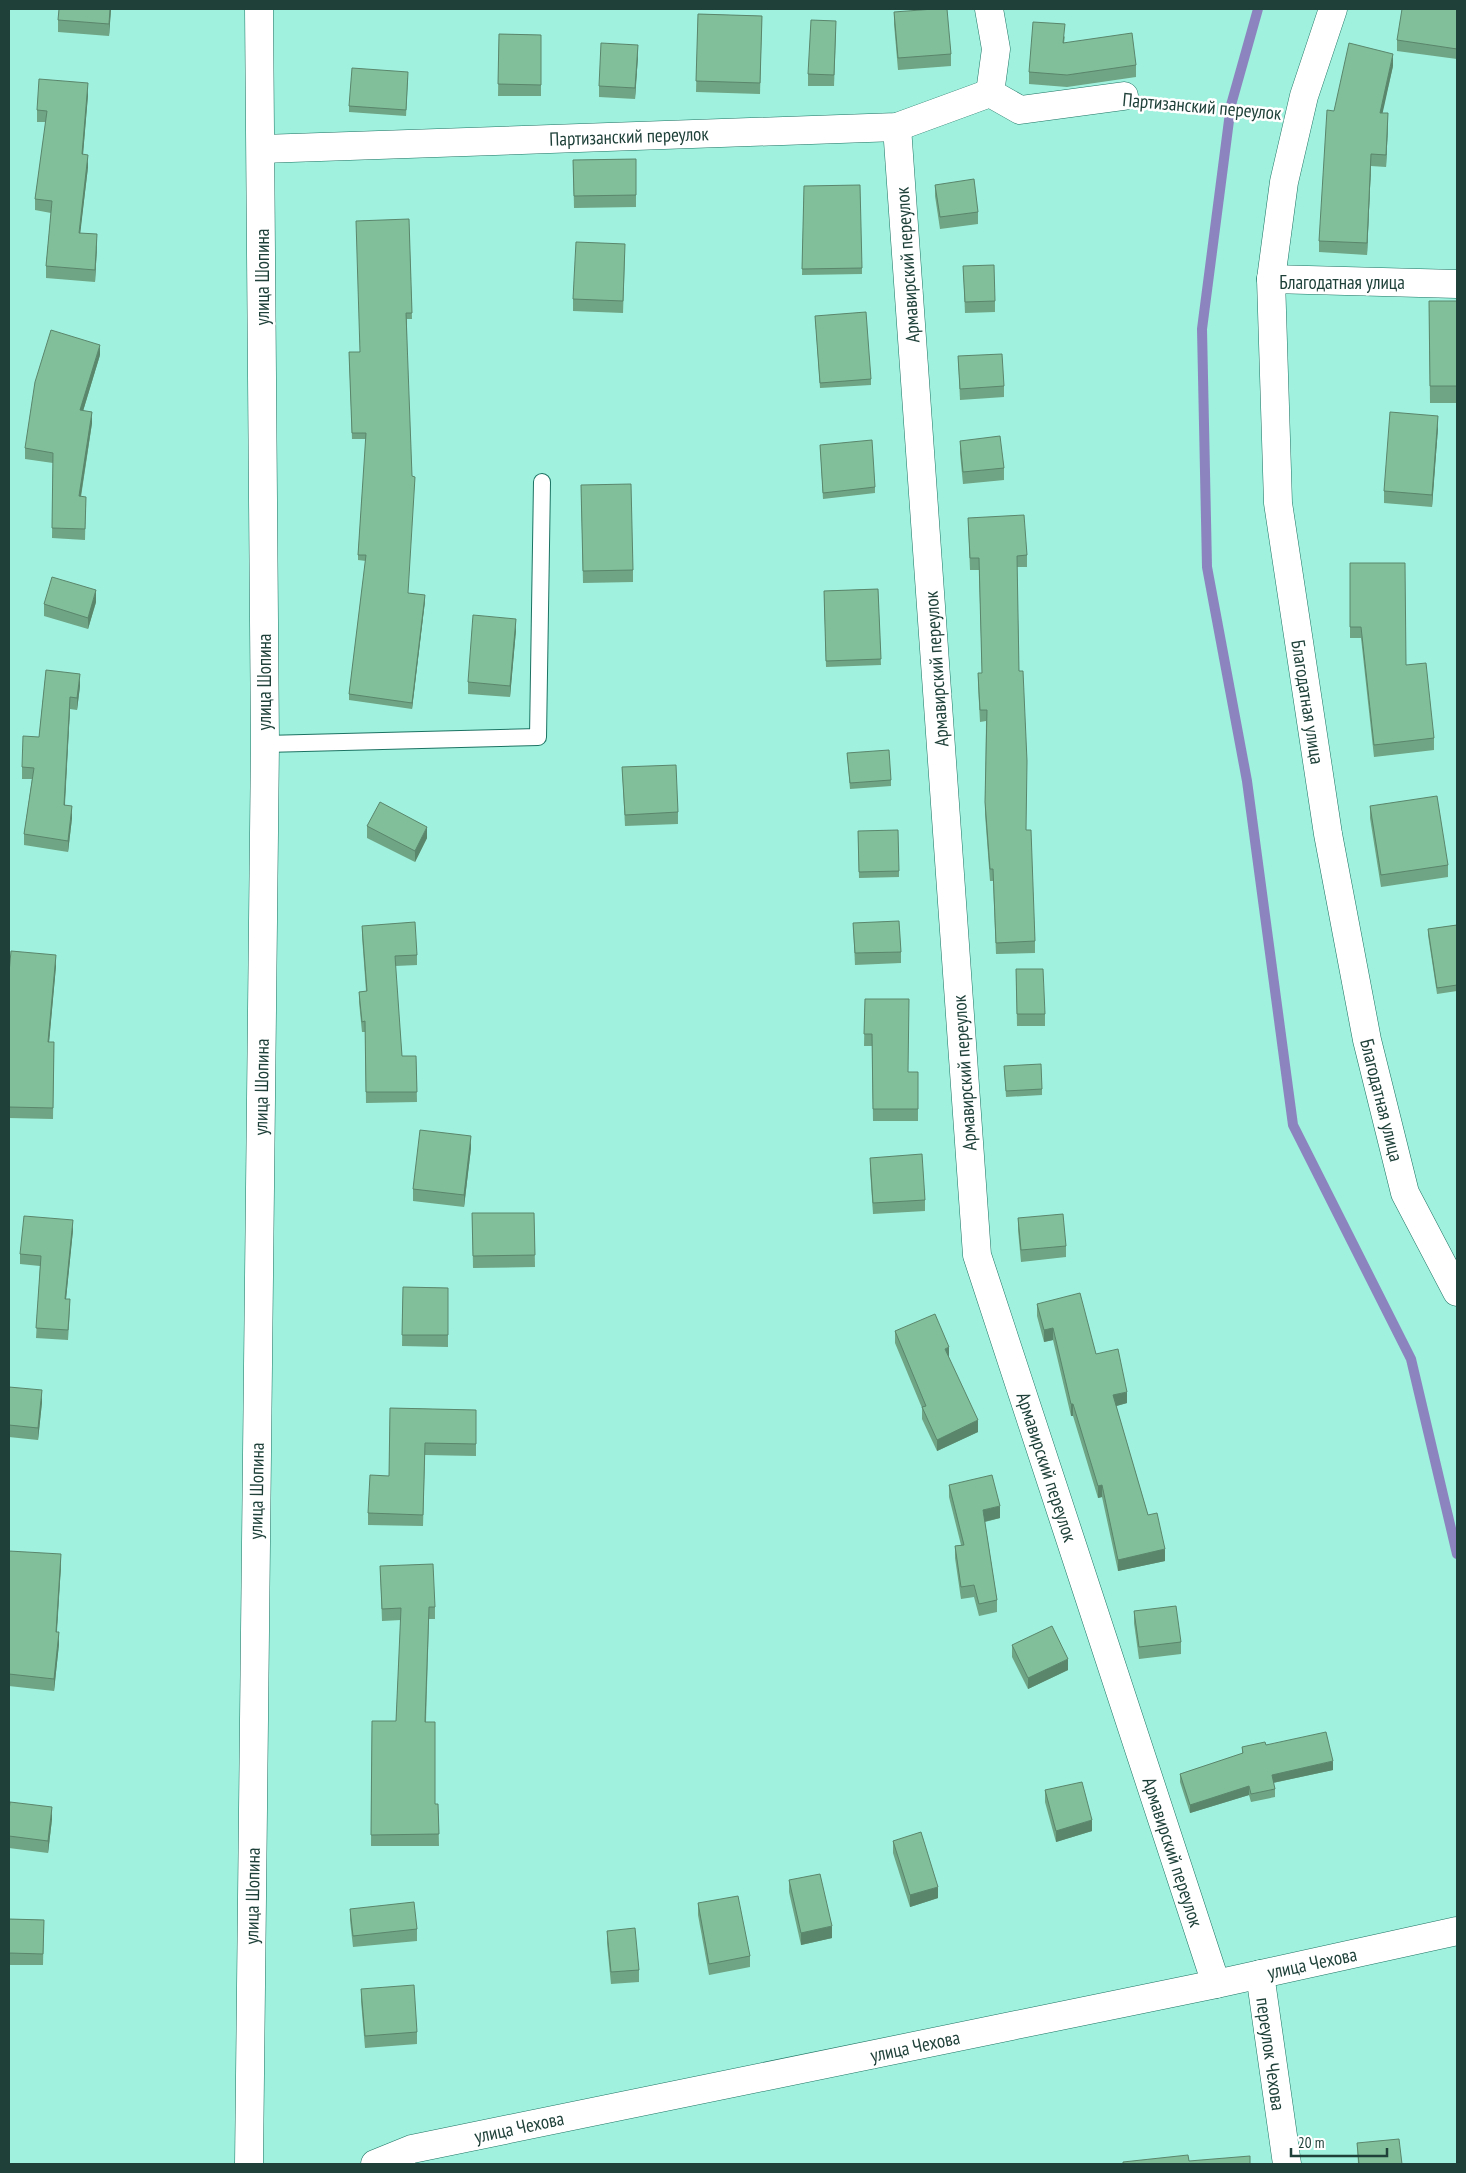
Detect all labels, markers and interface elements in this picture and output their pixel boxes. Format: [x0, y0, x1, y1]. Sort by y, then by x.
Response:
street label: Партизанский переулок [1122, 87, 1283, 125]
street label: Партизанский переулок [549, 121, 710, 151]
street label: Армавирский переулок [890, 186, 924, 344]
street label: улица Шопина [250, 229, 274, 325]
street label: Благодатная улица [1279, 270, 1405, 294]
street label: Армавирский переулок [919, 590, 953, 748]
street label: улица Шопина [252, 634, 276, 730]
street label: Благодатная улица [1286, 638, 1330, 766]
street label: Армавирский переулок [947, 994, 981, 1152]
street label: Благодатная улица [1355, 1036, 1409, 1164]
street label: улица Шопина [248, 1038, 274, 1136]
street label: Армавирский переулок [1011, 1389, 1083, 1545]
street label: улица Шопина [243, 1442, 269, 1540]
street label: Армавирский переулок [1137, 1774, 1209, 1930]
street label: улица Шопина [239, 1847, 265, 1945]
street label: улица Чехова [1265, 1942, 1359, 1984]
street label: переулок Чехова [1251, 1996, 1291, 2112]
street label: улица Чехова [868, 2025, 962, 2067]
street label: улица Чехова [472, 2106, 566, 2148]
scale bar [1291, 2126, 1387, 2158]
text: 20 m [1298, 2133, 1324, 2152]

